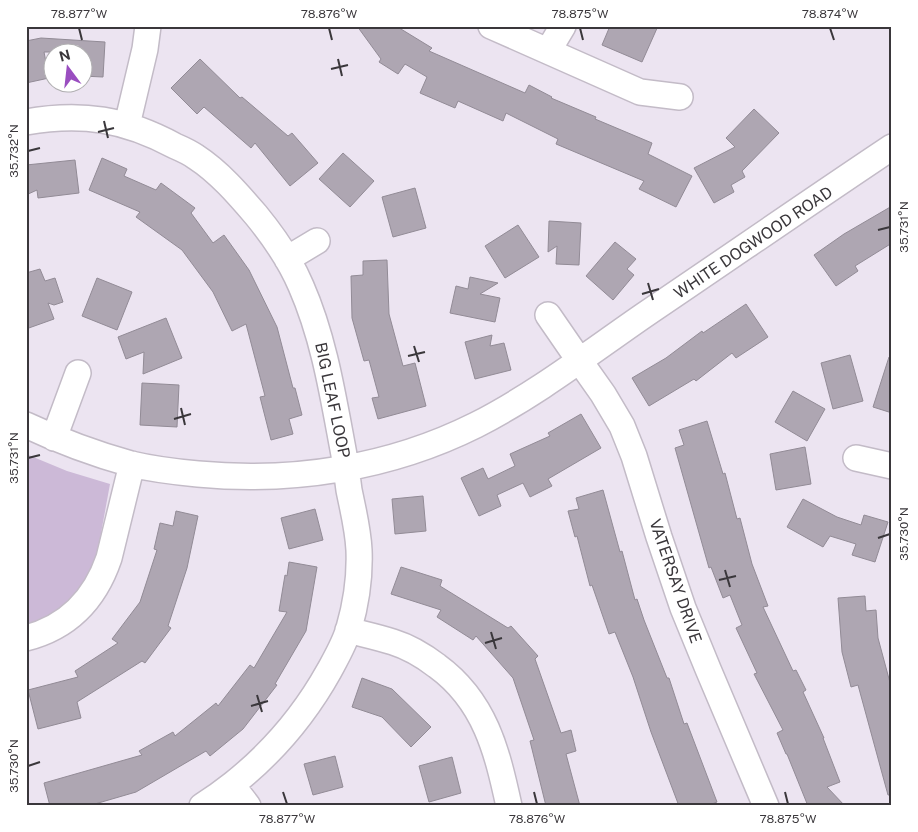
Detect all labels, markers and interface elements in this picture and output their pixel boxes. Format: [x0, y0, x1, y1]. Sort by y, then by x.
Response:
text: 78.877°W [51, 7, 108, 21]
text: 78.876°W [301, 7, 358, 21]
text: 78.875°W [552, 7, 609, 21]
text: 78.874°W [802, 7, 859, 21]
north arrow [42, 42, 92, 92]
text: N [57, 46, 72, 65]
text: 35.732°N [7, 124, 21, 178]
street label: WHITE DOGWOOD ROAD [670, 182, 836, 303]
text: 35.731°N [897, 201, 911, 253]
street label: BIG LEAF LOOP [311, 341, 354, 459]
text: 35.731°N [7, 432, 21, 484]
text: 35.730°N [897, 507, 911, 561]
street label: VATERSAY DRIVE [645, 517, 706, 646]
text: 35.730°N [7, 739, 21, 793]
text: 78.877°W [259, 812, 316, 826]
text: 78.876°W [509, 812, 566, 826]
text: 78.875°W [760, 812, 817, 826]

